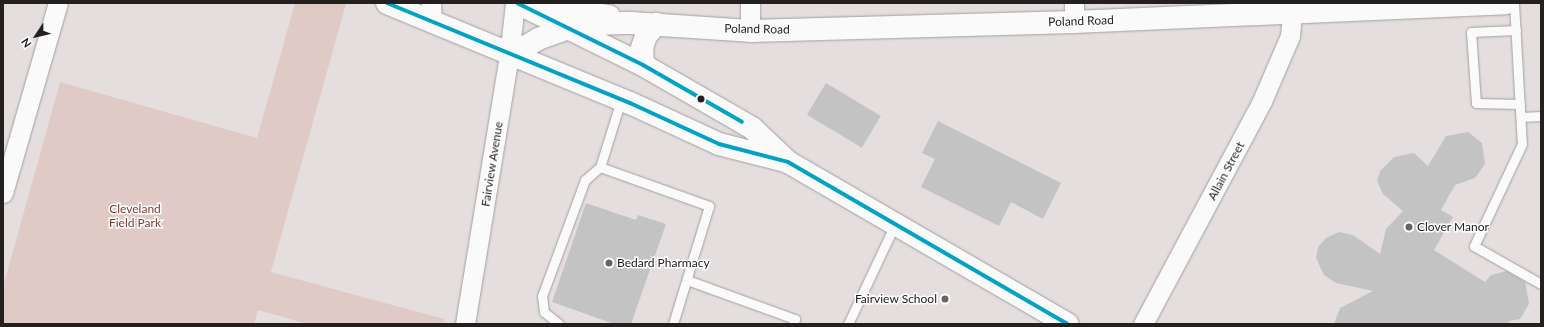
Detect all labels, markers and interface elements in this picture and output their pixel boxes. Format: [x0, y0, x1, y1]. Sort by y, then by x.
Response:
street label: Poland Road [1048, 13, 1114, 29]
north arrow [16, 16, 56, 56]
street label: Poland Road [724, 21, 790, 37]
text: N [18, 36, 34, 50]
unlabelled marker [696, 94, 706, 104]
street label: Fairview Avenue [478, 120, 506, 208]
street label: Allain Street [1205, 139, 1247, 203]
park label: Cleveland Field Park [109, 202, 161, 230]
place label: Clover Manor [1417, 220, 1489, 234]
marker: Clover Manor [1404, 222, 1414, 232]
place label: Bedard Pharmacy [617, 256, 710, 270]
marker: Bedard Pharmacy [604, 258, 614, 268]
place label: Fairview School [855, 292, 937, 306]
marker: Fairview School [940, 294, 950, 304]

